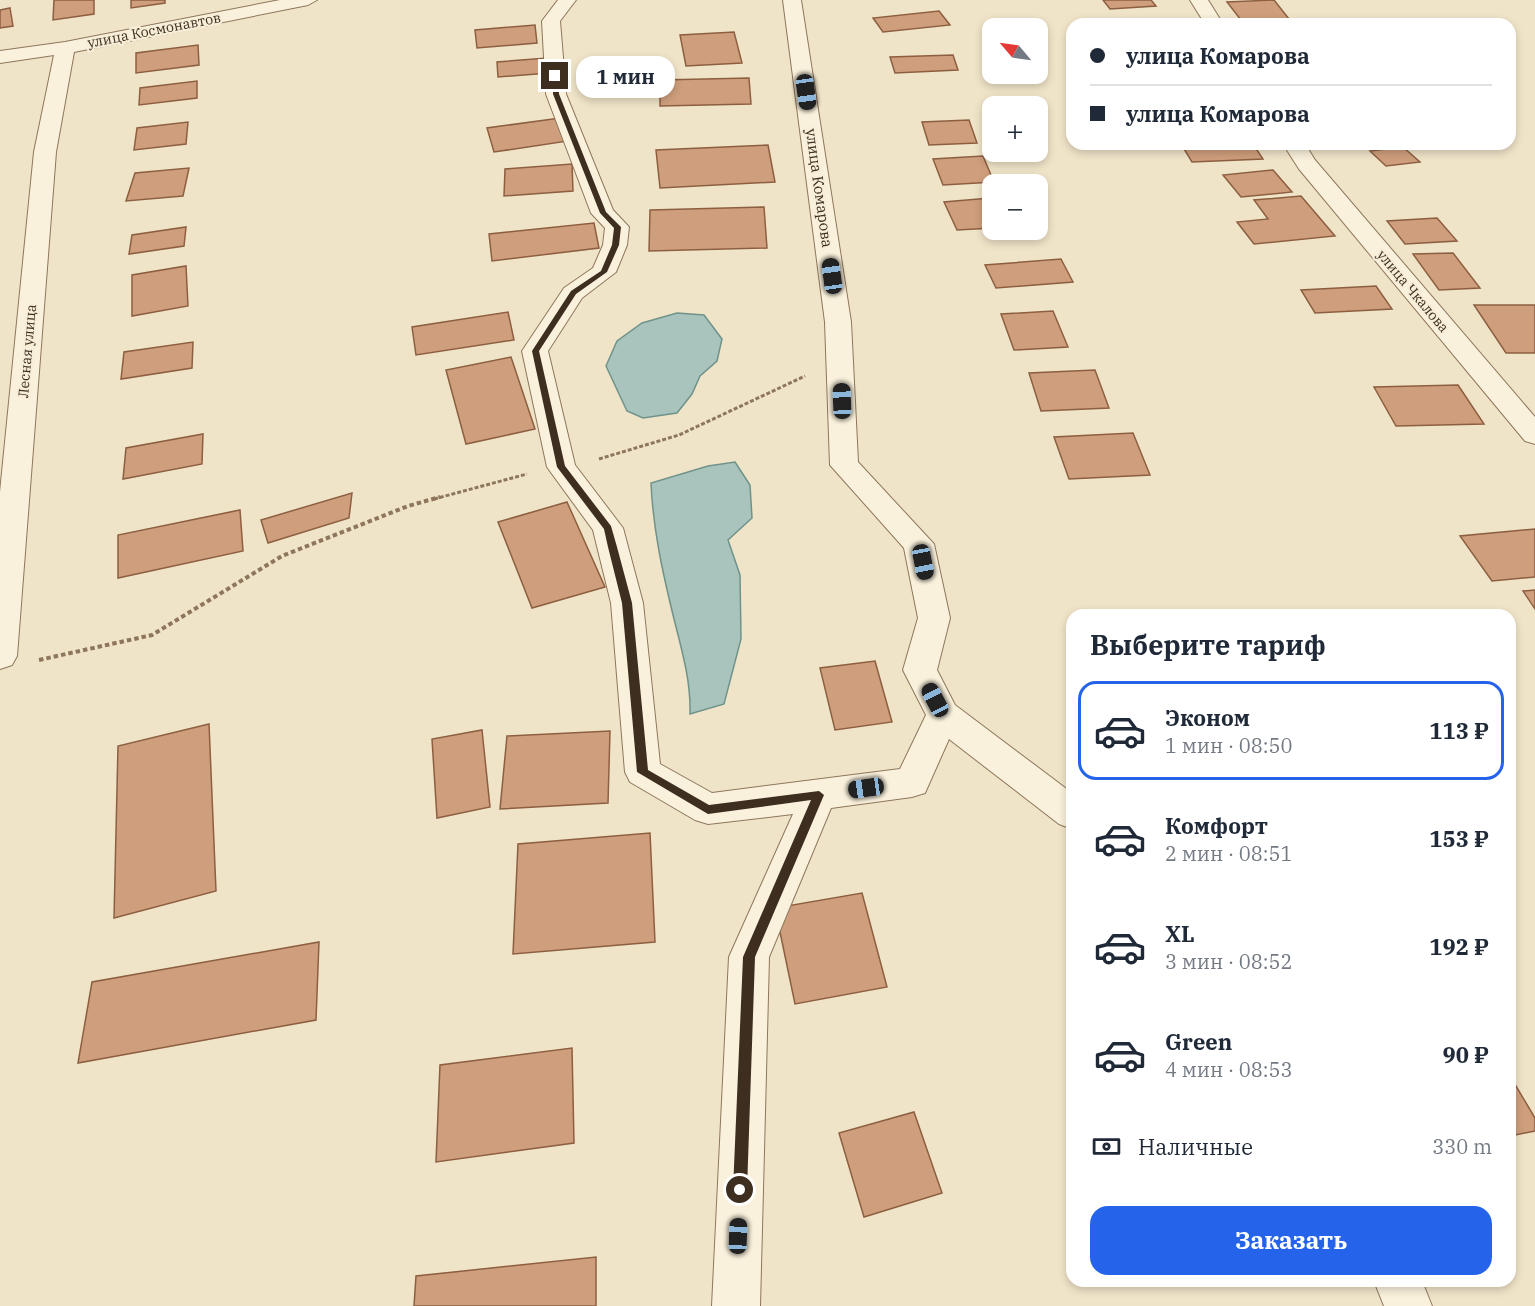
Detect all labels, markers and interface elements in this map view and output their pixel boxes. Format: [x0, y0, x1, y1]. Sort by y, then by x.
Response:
street label: улица Космонавтов [86, 8, 222, 52]
north arrow [982, 18, 1048, 84]
map controls [982, 18, 1048, 240]
text: улица Комарова [1126, 41, 1310, 70]
callout: 1 мин [576, 55, 675, 97]
route end [541, 62, 568, 89]
text: 1 мин [596, 63, 655, 90]
car [795, 73, 817, 111]
button: + [982, 96, 1048, 162]
text: улица Комарова [1126, 99, 1310, 128]
street label: улица Комарова [802, 127, 837, 249]
button: − [982, 174, 1048, 240]
street label: улица Чкалова [1373, 246, 1453, 336]
car [821, 257, 843, 295]
street label: Лесная улица [14, 303, 40, 399]
car [832, 383, 852, 419]
car [911, 543, 935, 581]
text: Выберите тариф [1090, 627, 1326, 662]
car [919, 680, 951, 720]
text: Эконом [1165, 703, 1250, 732]
icon: car [1093, 704, 1147, 758]
text: 113 ₽ [1429, 716, 1489, 745]
text: 1 мин · 08:50 [1165, 732, 1293, 759]
car [847, 777, 885, 799]
text: Комфорт [1165, 811, 1268, 840]
icon: car [1093, 812, 1147, 866]
text: 153 ₽ [1429, 824, 1489, 853]
text: 2 мин · 08:51 [1165, 840, 1293, 867]
text: XL [1165, 919, 1195, 948]
icon: car [1093, 920, 1147, 974]
text: 192 ₽ [1429, 932, 1489, 961]
text: 3 мин · 08:52 [1165, 948, 1293, 975]
text: Green [1165, 1027, 1232, 1056]
icon: car [1093, 1028, 1147, 1082]
text: 90 ₽ [1442, 1040, 1489, 1069]
text: 4 мин · 08:53 [1165, 1056, 1293, 1083]
icon: cash [1090, 1130, 1123, 1163]
text: Наличные [1138, 1132, 1253, 1161]
text: 330 m [1432, 1133, 1492, 1160]
route start [726, 1176, 753, 1203]
button: Заказать [1090, 1206, 1492, 1275]
car [728, 1218, 748, 1254]

